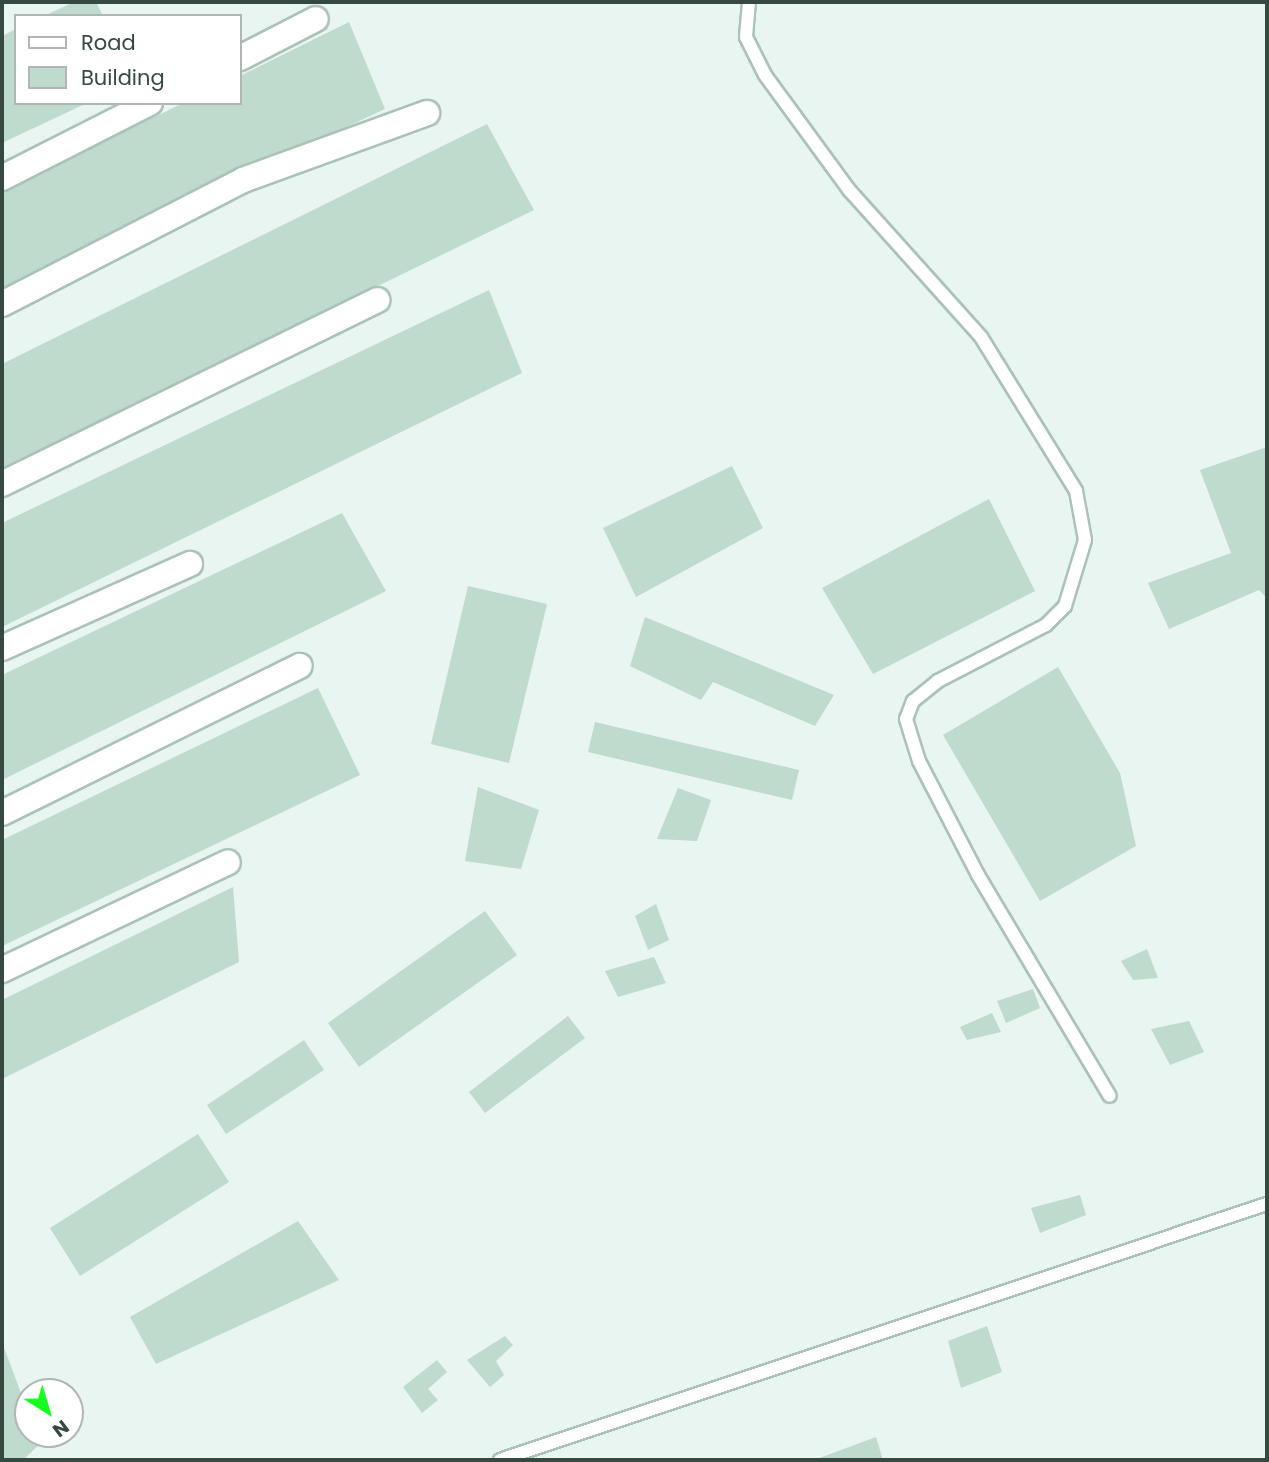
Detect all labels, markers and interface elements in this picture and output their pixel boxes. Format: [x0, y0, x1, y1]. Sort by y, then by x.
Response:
legend [14, 14, 242, 105]
text: Road [81, 28, 136, 57]
text: Building [81, 63, 165, 92]
north arrow [14, 1378, 84, 1448]
text: N [47, 1413, 75, 1444]

